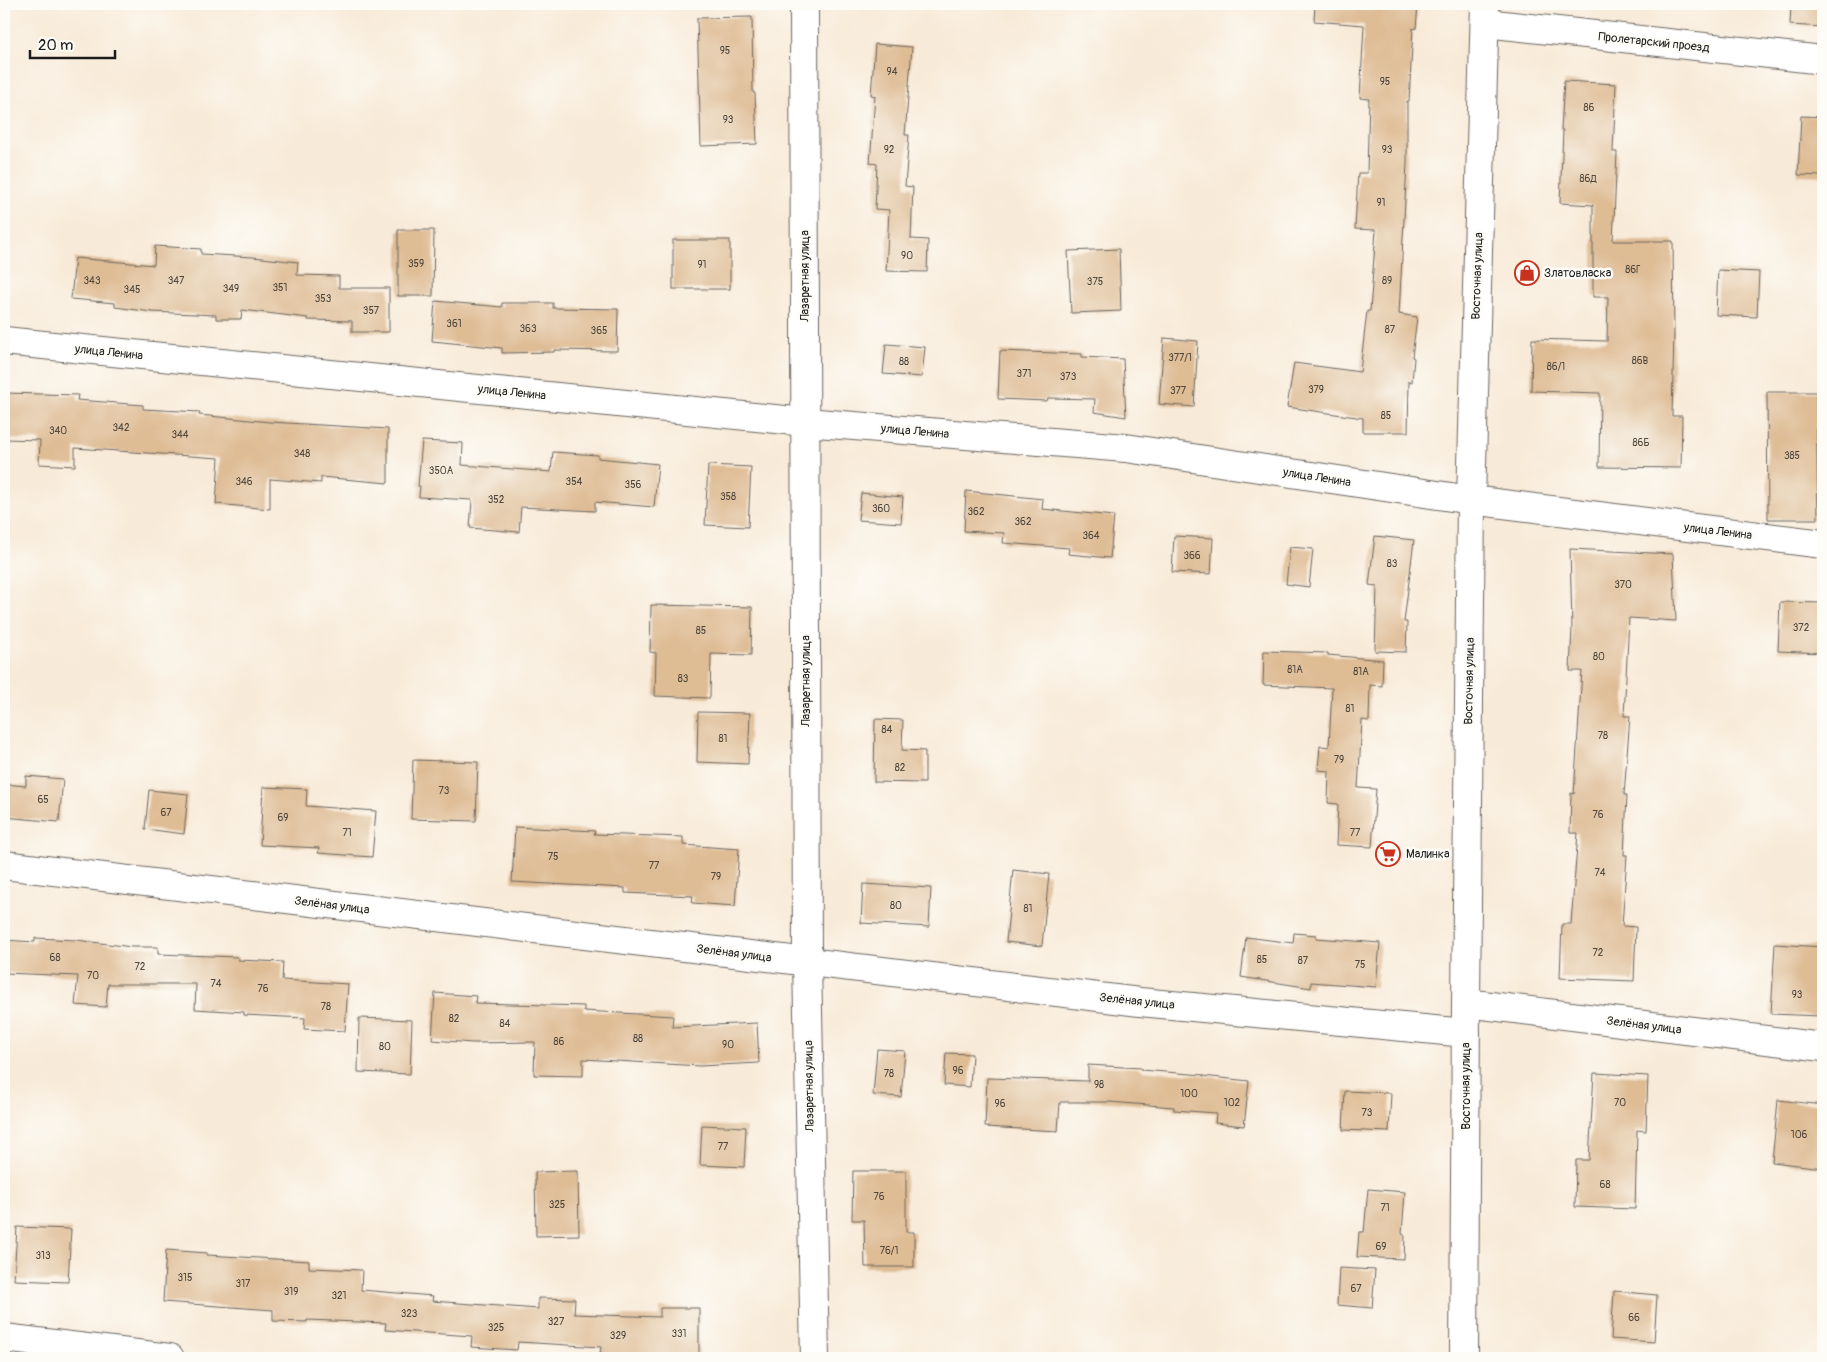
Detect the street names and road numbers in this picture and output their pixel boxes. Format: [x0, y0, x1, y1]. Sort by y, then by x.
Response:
street label: Пролетарский проезд [1598, 29, 1711, 56]
street label: Лазаретная улица [798, 230, 813, 323]
street label: Восточная улица [1468, 232, 1487, 320]
street label: улица Ленина [73, 341, 144, 364]
street label: улица Ленина [476, 381, 547, 404]
street label: улица Ленина [879, 421, 950, 442]
street label: улица Ленина [1281, 465, 1352, 490]
street label: улица Ленина [1682, 520, 1753, 543]
street label: Лазаретная улица [799, 635, 814, 728]
street label: Восточная улица [1461, 637, 1478, 725]
street label: Зелёная улица [294, 893, 371, 918]
street label: Зелёная улица [696, 941, 773, 966]
street label: Зелёная улица [1099, 990, 1176, 1013]
street label: Зелёная улица [1606, 1013, 1683, 1038]
street label: Лазаретная улица [801, 1040, 818, 1133]
street label: Восточная улица [1459, 1042, 1474, 1130]

